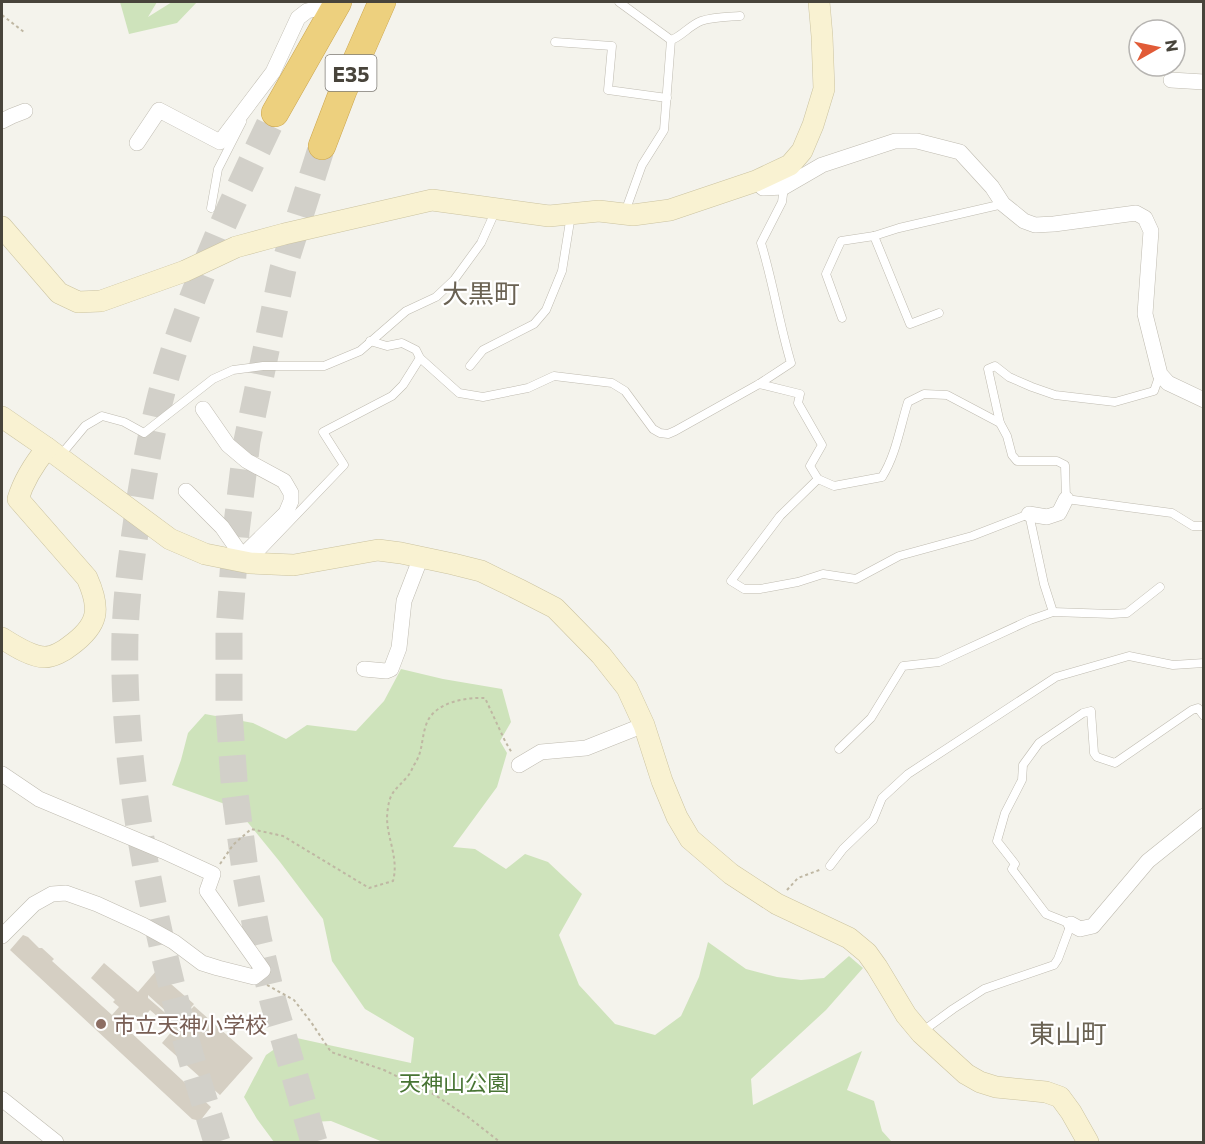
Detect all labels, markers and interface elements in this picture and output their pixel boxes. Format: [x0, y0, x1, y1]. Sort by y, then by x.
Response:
north arrow [1127, 18, 1187, 78]
text: N [1162, 38, 1183, 53]
road number: E35 [326, 55, 376, 91]
district label: 大黒町 [442, 277, 520, 308]
place label: 市立天神小学校 [113, 1011, 267, 1038]
marker: 市立天神小学校 [94, 1017, 108, 1031]
district label: 東山町 [1029, 1017, 1107, 1048]
park label: 天神山公園 [399, 1069, 509, 1096]

